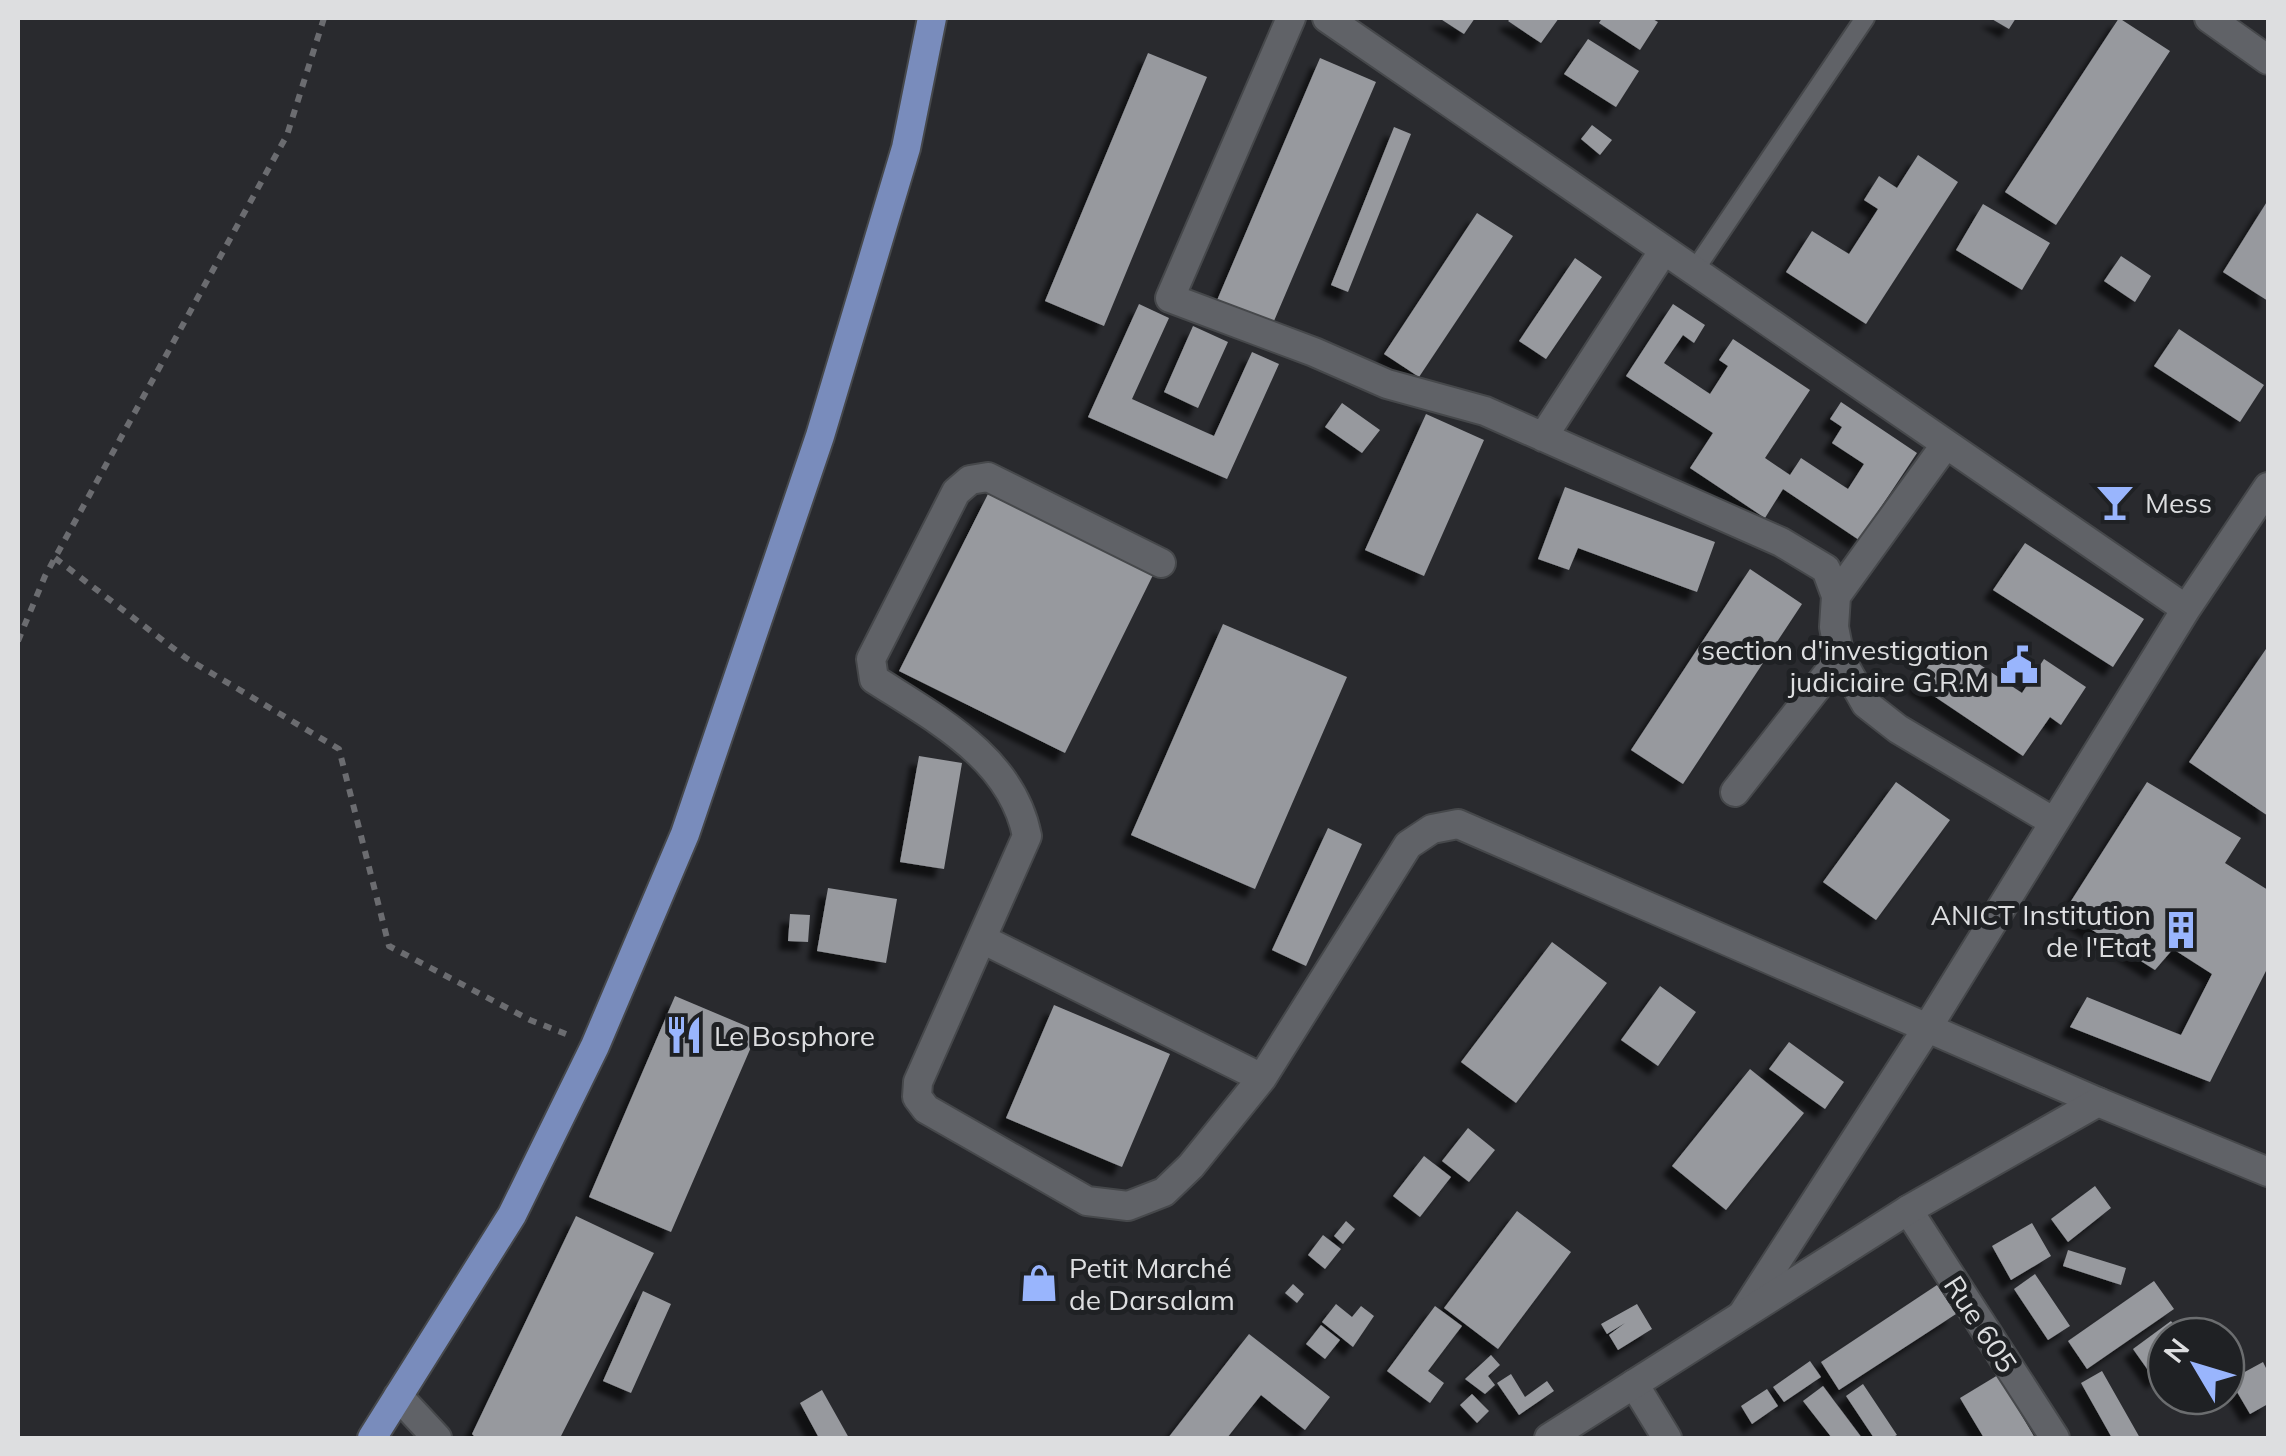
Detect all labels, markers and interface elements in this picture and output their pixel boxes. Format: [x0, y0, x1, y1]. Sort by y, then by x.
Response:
bar icon: Mess [2094, 481, 2136, 523]
place label: Mess [2145, 485, 2212, 520]
place label: section d'investigation judiciaire G.R.M [1701, 632, 1989, 699]
public building icon: section d'investigation judiciaire G.R.M [1998, 644, 2040, 686]
place label: ANICT Institution de l'Etat [1930, 897, 2151, 964]
building icon: ANICT Institution de l'Etat [2160, 909, 2202, 951]
restaurant icon: Le Bosphore [663, 1014, 705, 1056]
place label: Le Bosphore [714, 1018, 875, 1053]
place label: Petit Marché de Darsalam [1069, 1250, 1235, 1317]
shop icon: Petit Marché de Darsalam [1018, 1262, 1060, 1304]
street label: Rue 605 [1937, 1269, 2025, 1379]
north arrow [2146, 1316, 2246, 1416]
text: N [2156, 1331, 2196, 1369]

